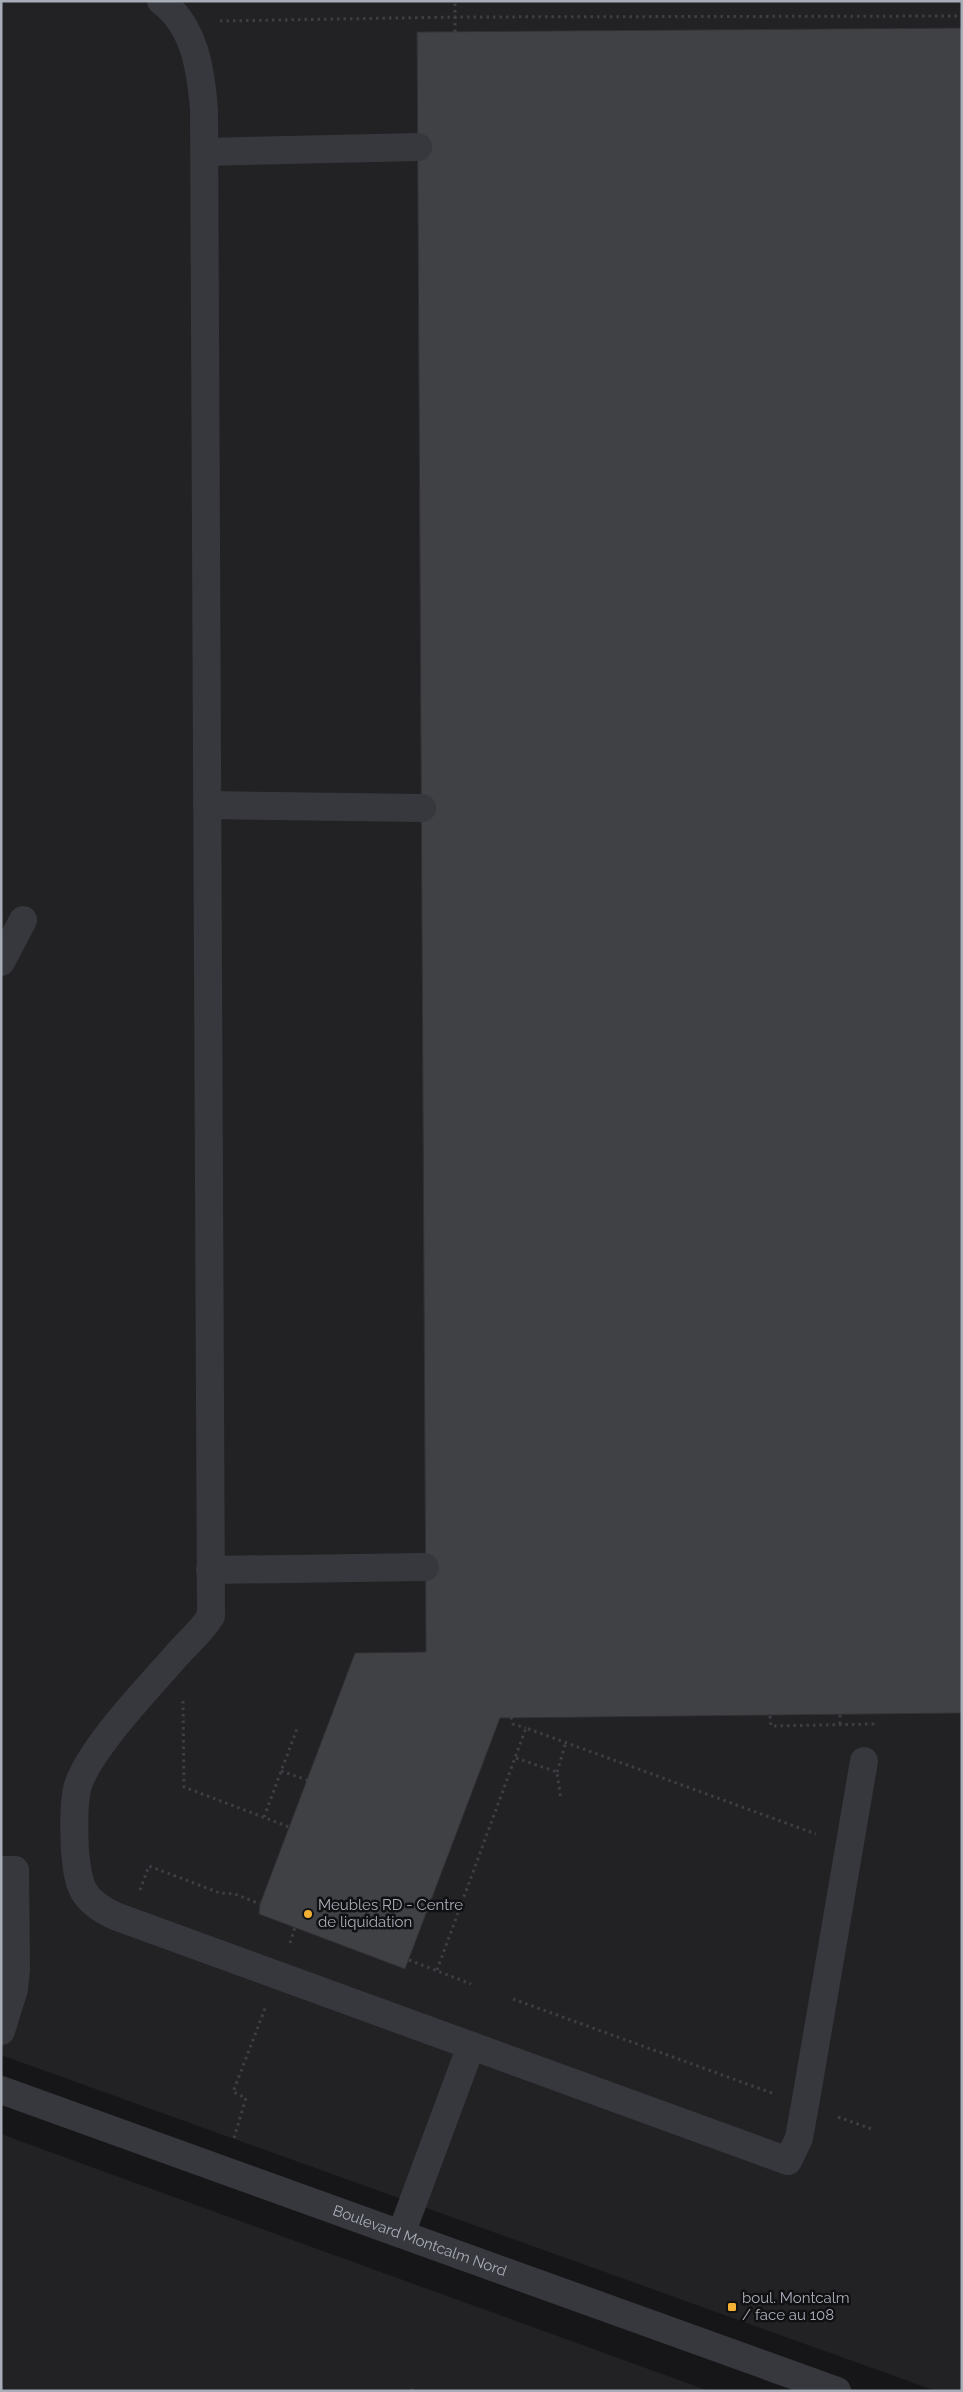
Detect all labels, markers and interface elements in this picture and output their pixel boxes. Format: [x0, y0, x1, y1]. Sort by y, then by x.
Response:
place label: Meubles RD - Centre de liquidation [318, 1896, 463, 1931]
marker: Meubles RD - Centre de liquidation [302, 1908, 314, 1920]
street label: Boulevard Montcalm Nord [330, 2201, 509, 2280]
place label: boul. Montcalm / face au 108 [742, 2289, 850, 2324]
marker: boul. Montcalm / face au 108 [726, 2301, 738, 2313]

